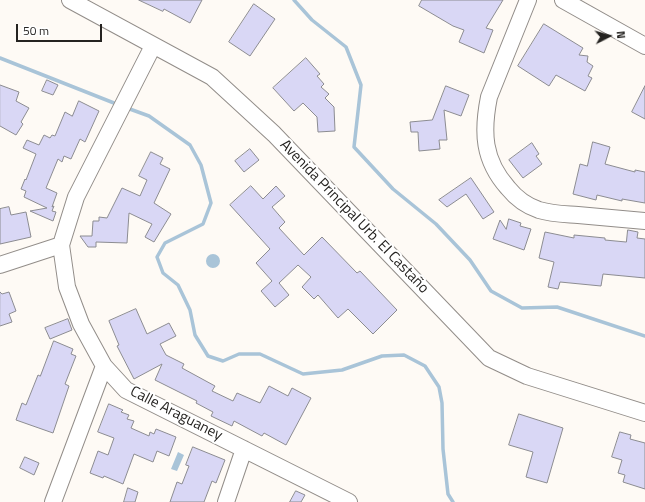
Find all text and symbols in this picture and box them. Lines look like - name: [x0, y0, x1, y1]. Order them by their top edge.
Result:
- scale bar: [18, 16, 104, 42]
- north arrow: [589, 16, 629, 56]
- text: 50 m: [23, 21, 49, 40]
- text: N: [613, 30, 629, 39]
- street label: Avenida Principal Urb. El Castaño: [276, 136, 432, 298]
- street label: Calle Araguaney: [127, 383, 225, 445]

